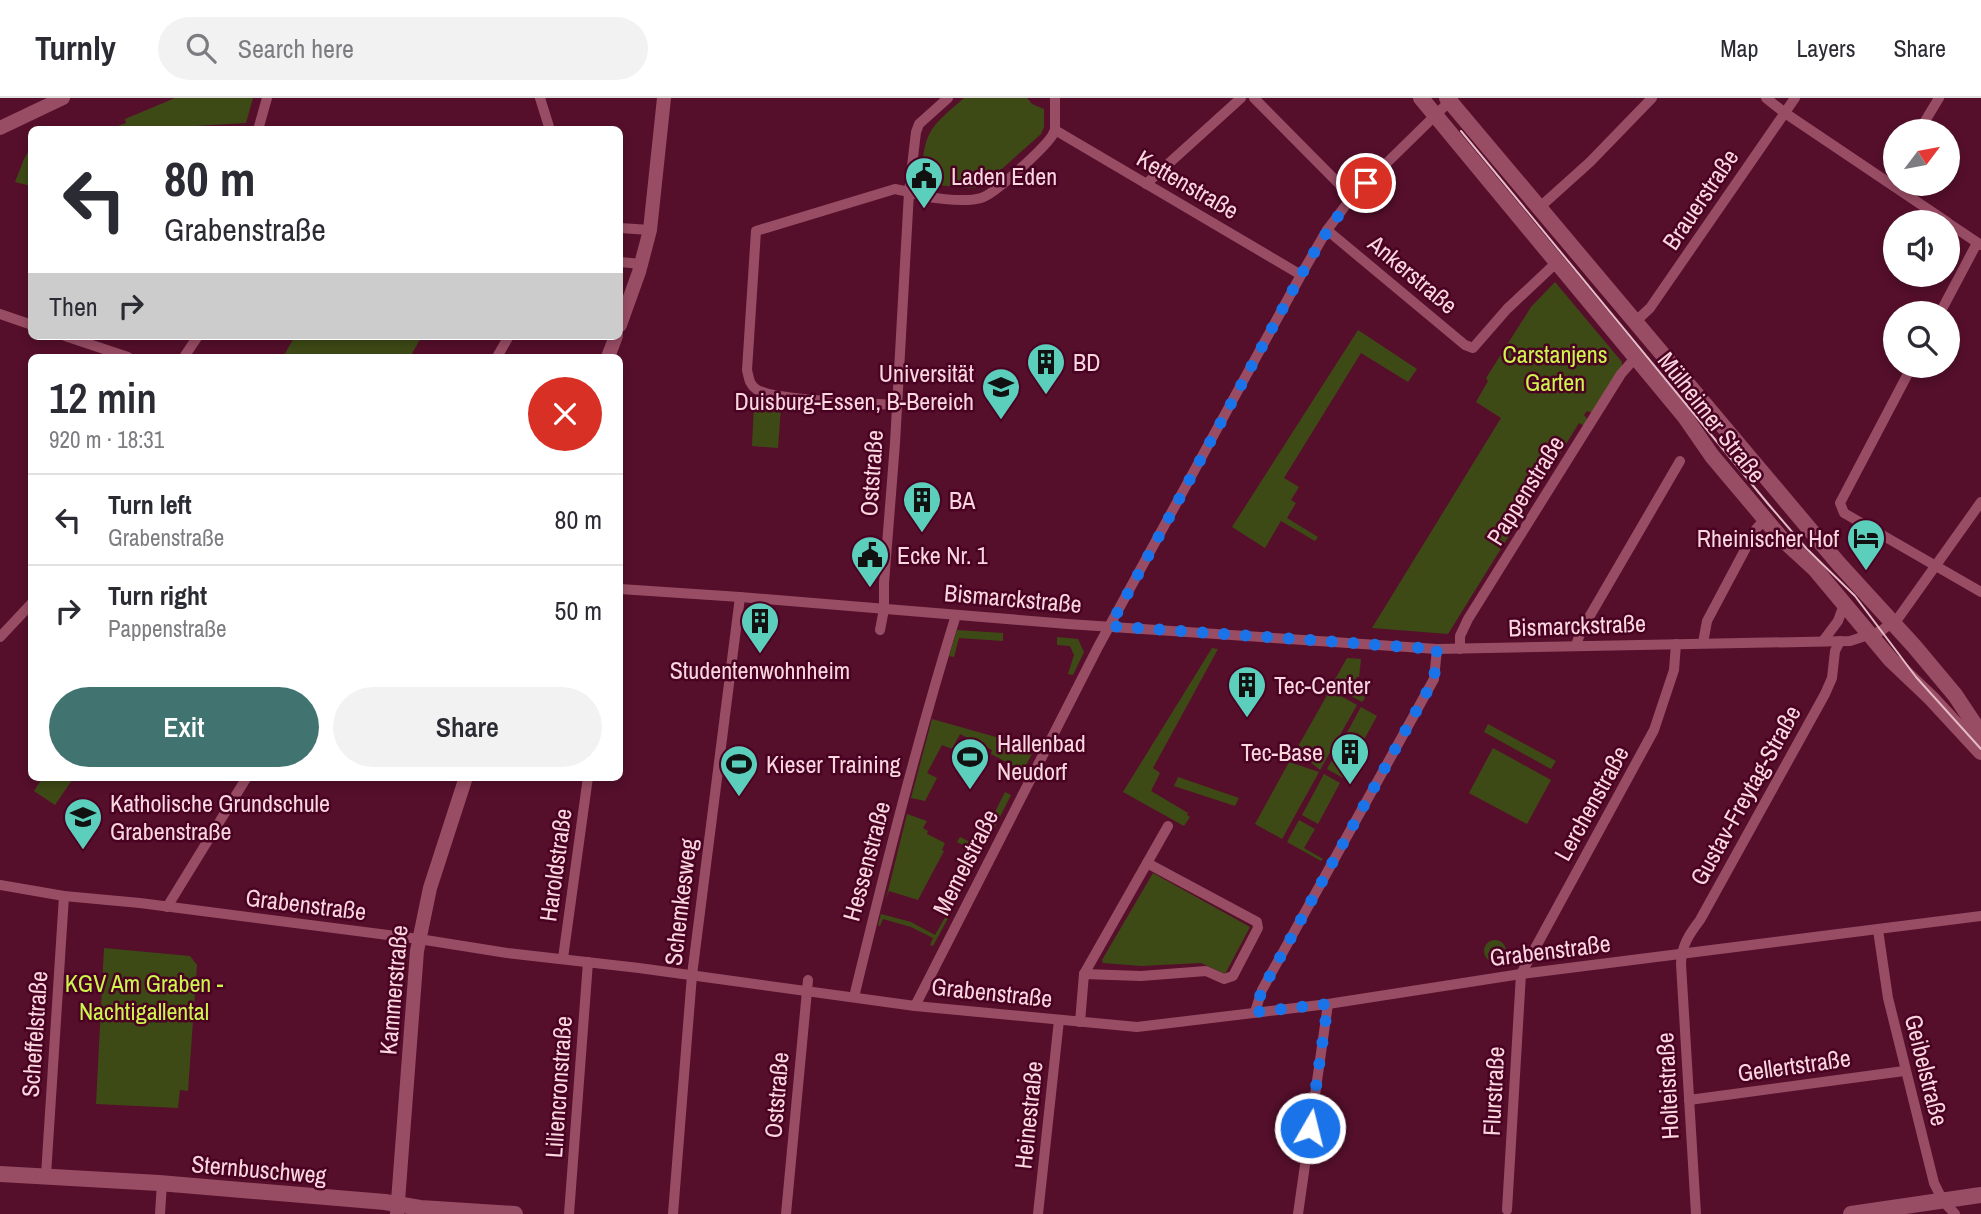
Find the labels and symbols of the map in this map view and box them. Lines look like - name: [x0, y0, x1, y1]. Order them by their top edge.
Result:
- north arrow: [1883, 119, 1960, 196]
- street label: Kettenstraße: [1131, 142, 1245, 226]
- street label: Brauerstraße: [1655, 142, 1745, 256]
- pin: [1336, 153, 1396, 213]
- public building icon: Laden Eden: [903, 155, 945, 210]
- place label: Laden Eden: [951, 160, 1057, 192]
- street label: Ankerstraße: [1361, 227, 1464, 321]
- park label: Carstanjens Garten: [1503, 338, 1608, 398]
- building icon: BD: [1025, 341, 1067, 396]
- street label: Mülheimer Straße: [1651, 345, 1773, 489]
- place label: BD: [1073, 346, 1100, 378]
- place label: Universität Duisburg-Essen, B-Bereich: [734, 357, 975, 417]
- school or university icon: Universität Duisburg-Essen, B-Bereich: [980, 366, 1022, 421]
- street label: Oststraße: [852, 429, 890, 517]
- street label: Pappenstraße: [1479, 429, 1571, 551]
- building icon: BA: [901, 479, 943, 534]
- place label: BA: [949, 484, 976, 516]
- hotel icon: Rheinischer Hof: [1845, 517, 1887, 572]
- place label: Rheinischer Hof: [1697, 522, 1840, 554]
- public building icon: Ecke Nr. 1: [849, 534, 891, 589]
- place label: Ecke Nr. 1: [897, 539, 988, 571]
- street label: Bismarckstraße: [943, 576, 1083, 620]
- building icon: Studentenwohnheim: [739, 600, 781, 655]
- street label: Bismarckstraße: [1508, 607, 1646, 643]
- place label: Studentenwohnheim: [670, 654, 850, 686]
- building icon: Tec-Center: [1226, 664, 1268, 719]
- place label: Tec-Center: [1274, 669, 1371, 701]
- street label: Gustav-Freytag-Straße: [1682, 699, 1808, 891]
- place label: Hallenbad Neudorf: [997, 727, 1086, 787]
- building icon: Tec-Base: [1329, 731, 1371, 786]
- sports icon: Hallenbad Neudorf: [949, 736, 991, 791]
- place label: Tec-Base: [1241, 736, 1323, 768]
- street label: Lerchenstraße: [1546, 740, 1636, 866]
- sports icon: Kieser Training: [718, 743, 760, 798]
- place label: Kieser Training: [766, 748, 901, 780]
- place label: Katholische Grundschule Grabenstraße: [110, 787, 330, 847]
- school or university icon: Katholische Grundschule Grabenstraße: [62, 796, 104, 851]
- street label: Hessenstraße: [835, 798, 897, 924]
- street label: Memelstraße: [925, 804, 1005, 920]
- street label: Haroldstraße: [531, 806, 579, 924]
- street label: Schemkesweg: [656, 836, 704, 967]
- street label: Grabenstraße: [244, 881, 368, 927]
- street label: Kammerstraße: [371, 924, 415, 1056]
- street label: Grabenstraße: [1488, 927, 1612, 973]
- park label: KGV Am Graben - Nachtigallental: [65, 967, 224, 1027]
- street label: Scheffelstraße: [14, 970, 54, 1098]
- street label: Grabenstraße: [930, 970, 1054, 1014]
- street label: Geibelstraße: [1898, 1011, 1956, 1129]
- street label: Liliencronstraße: [537, 1015, 579, 1159]
- street label: Holteistraße: [1648, 1032, 1686, 1140]
- street label: Gellertstraße: [1735, 1041, 1853, 1089]
- street label: Flurstraße: [1475, 1045, 1511, 1137]
- street label: Oststraße: [756, 1051, 796, 1139]
- street label: Heinestraße: [1006, 1059, 1050, 1171]
- position arrow: [1273, 1091, 1347, 1165]
- street label: Sternbuschweg: [190, 1147, 328, 1191]

